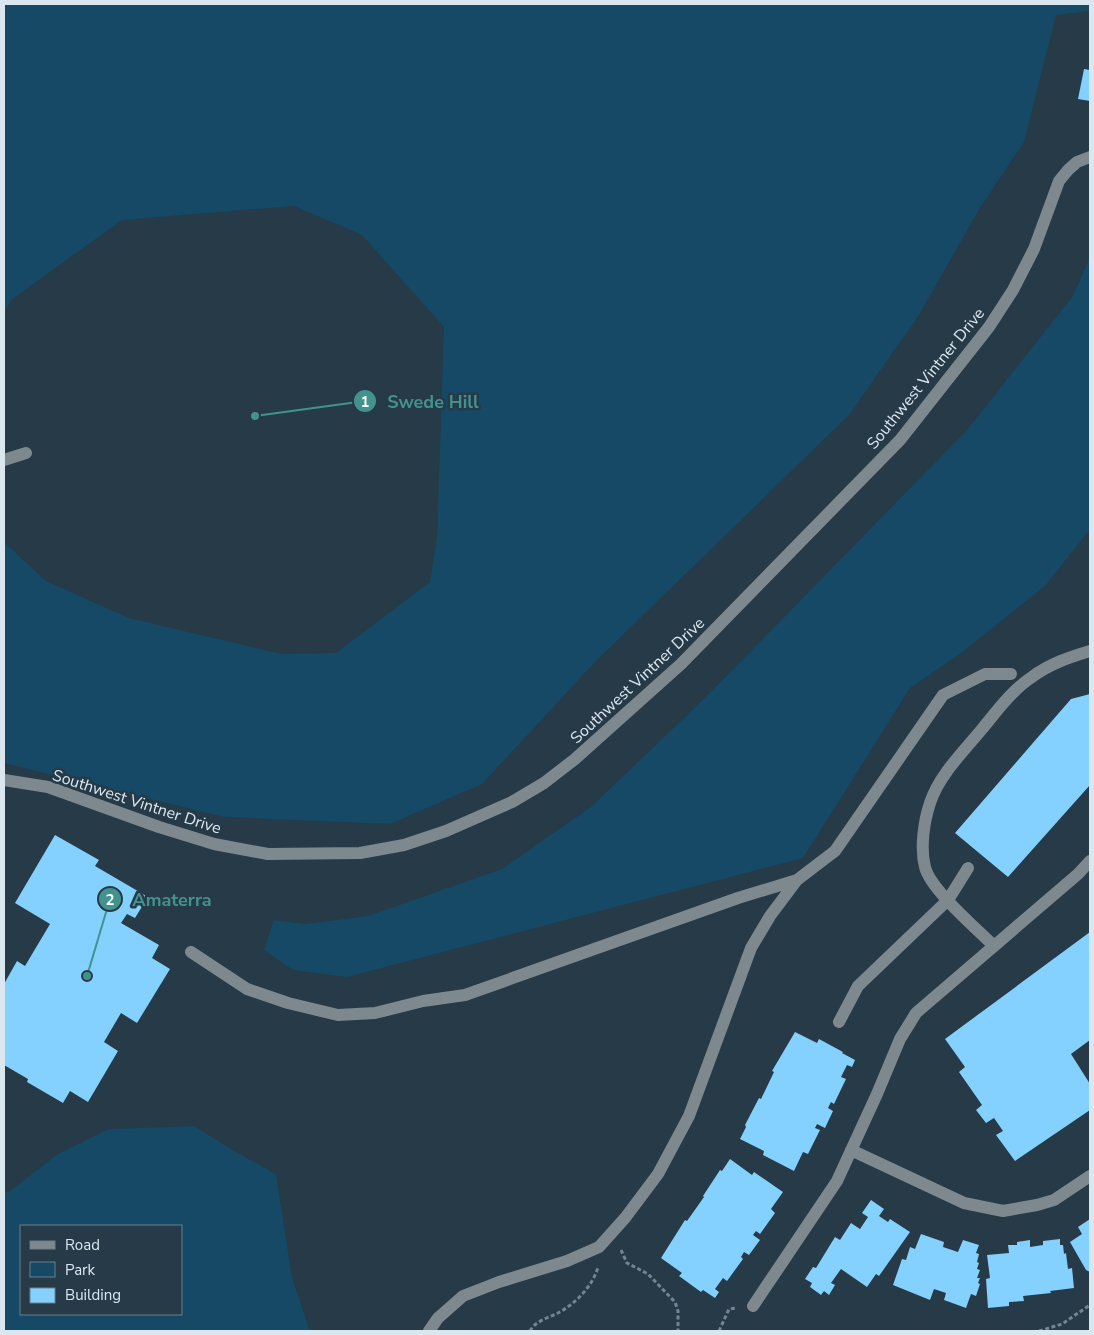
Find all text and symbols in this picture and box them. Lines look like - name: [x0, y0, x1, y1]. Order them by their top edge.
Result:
- street label: Southwest Vintner Drive: [862, 303, 990, 454]
- callout: Swede Hill: [352, 385, 489, 418]
- text: Swede Hill: [387, 390, 479, 414]
- text: 1: [360, 392, 370, 412]
- street label: Southwest Vintner Drive: [566, 613, 710, 749]
- street label: Southwest Vintner Drive: [49, 764, 224, 840]
- callout: Amaterra: [97, 883, 222, 916]
- text: Amaterra: [132, 888, 212, 912]
- text: 2: [105, 890, 115, 910]
- legend: [20, 1225, 182, 1315]
- text: Road: [65, 1235, 100, 1255]
- text: Park: [65, 1260, 95, 1280]
- text: Building: [65, 1285, 121, 1305]

